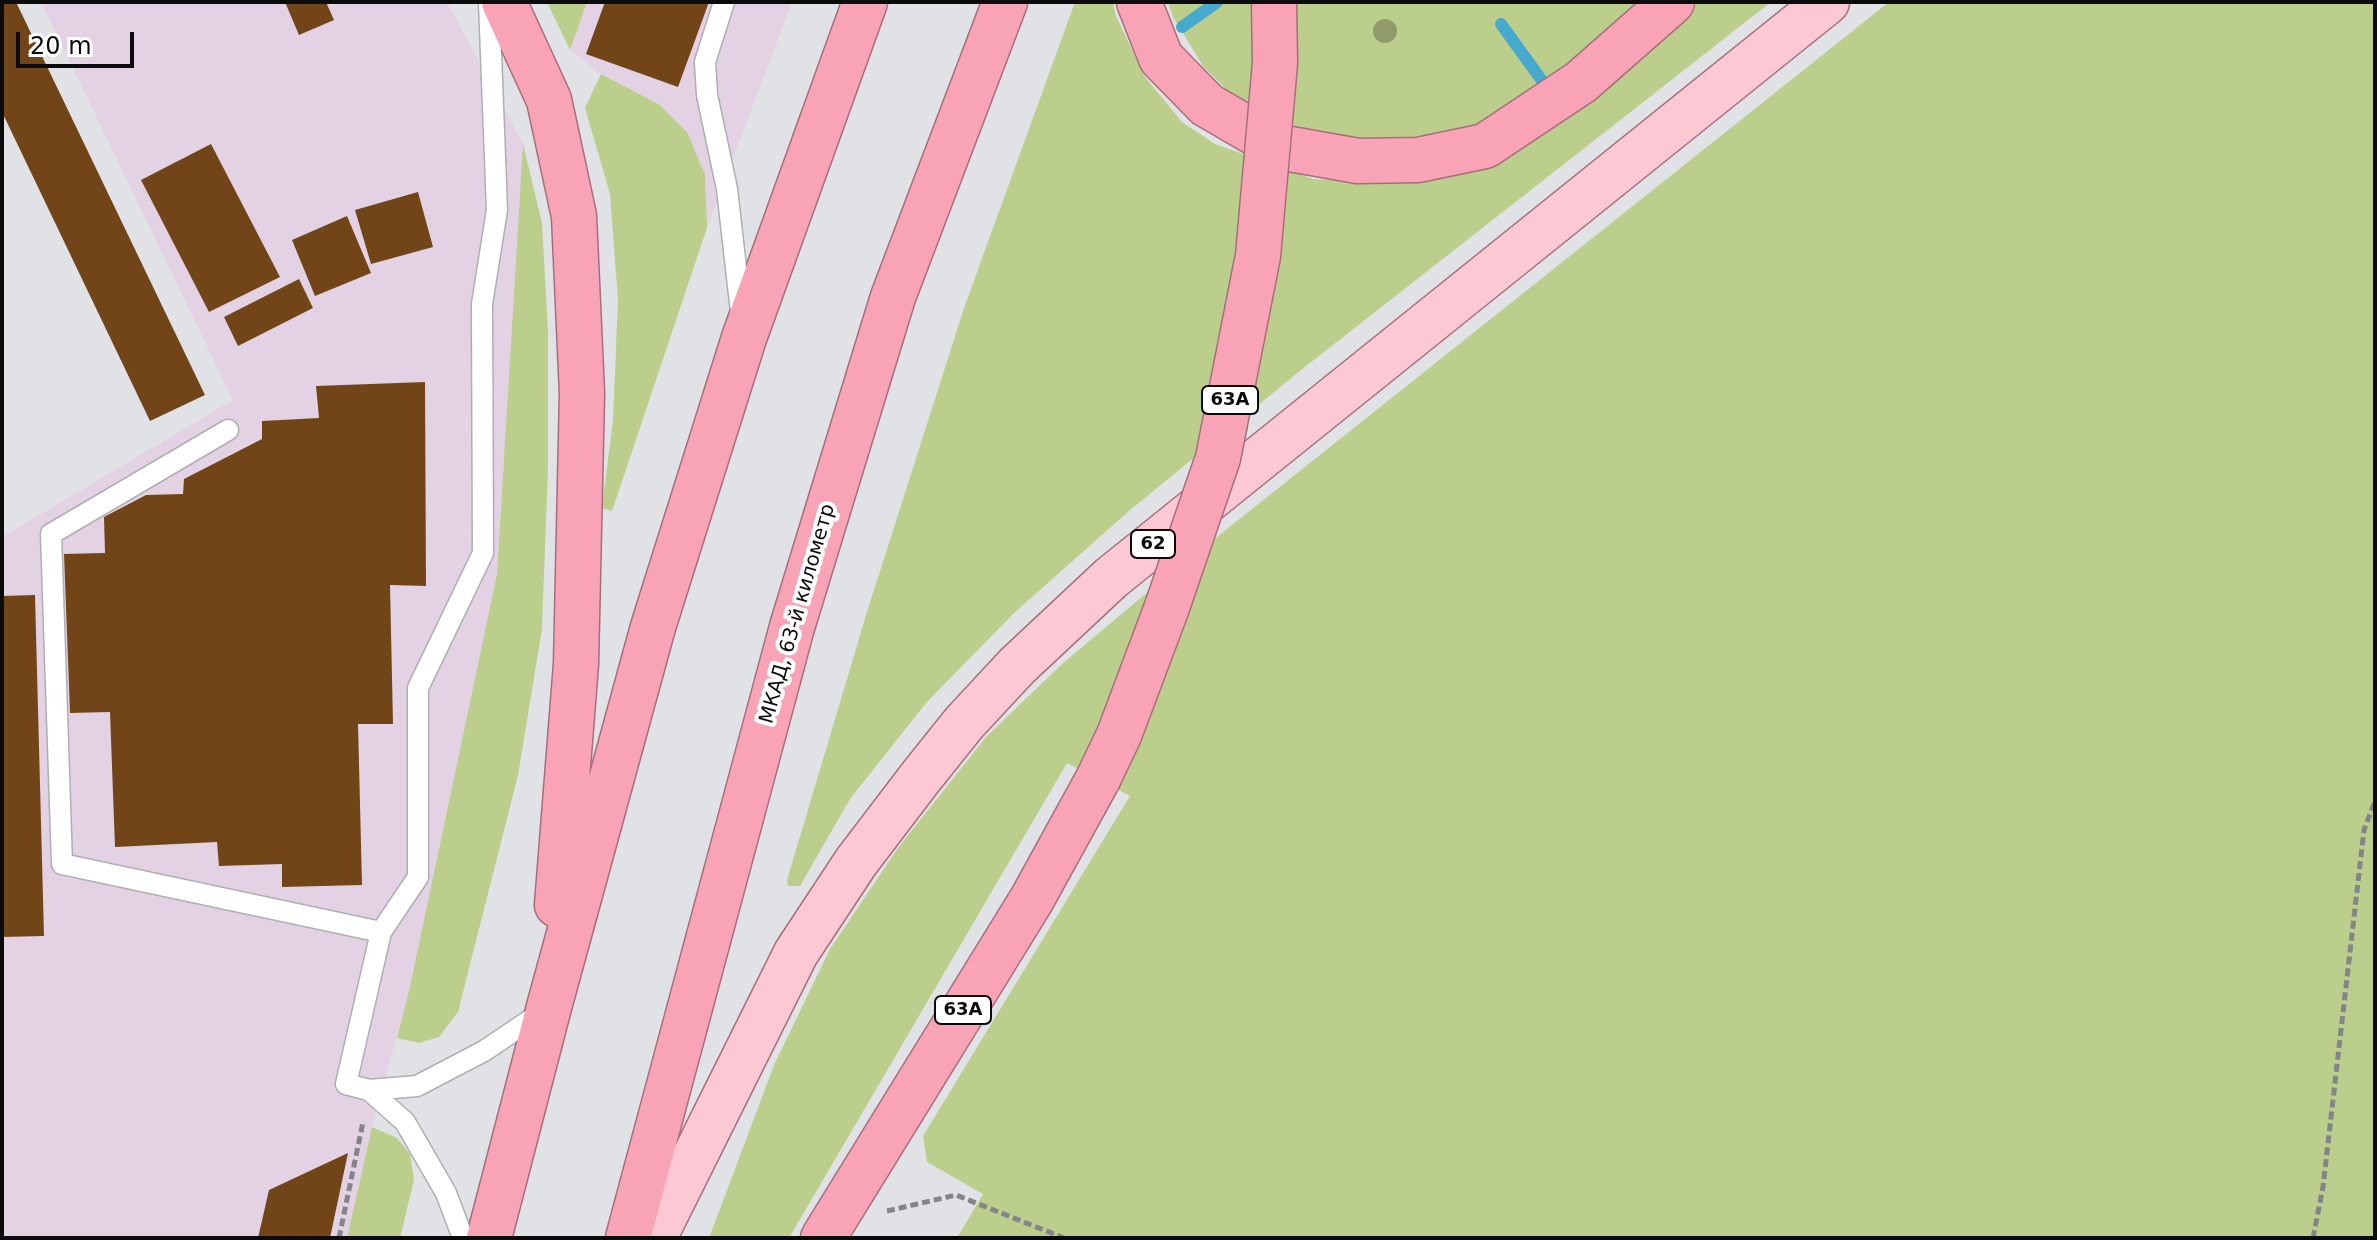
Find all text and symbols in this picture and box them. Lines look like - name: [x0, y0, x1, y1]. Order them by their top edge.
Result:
- scale bar: [20, 16, 138, 66]
- text: 20 m: [30, 32, 92, 60]
- road number: 63A: [1202, 386, 1258, 414]
- street label: МКАД, 63-й километр: [755, 501, 841, 727]
- road number: 62: [1131, 530, 1175, 558]
- road number: 63A: [935, 996, 991, 1024]

